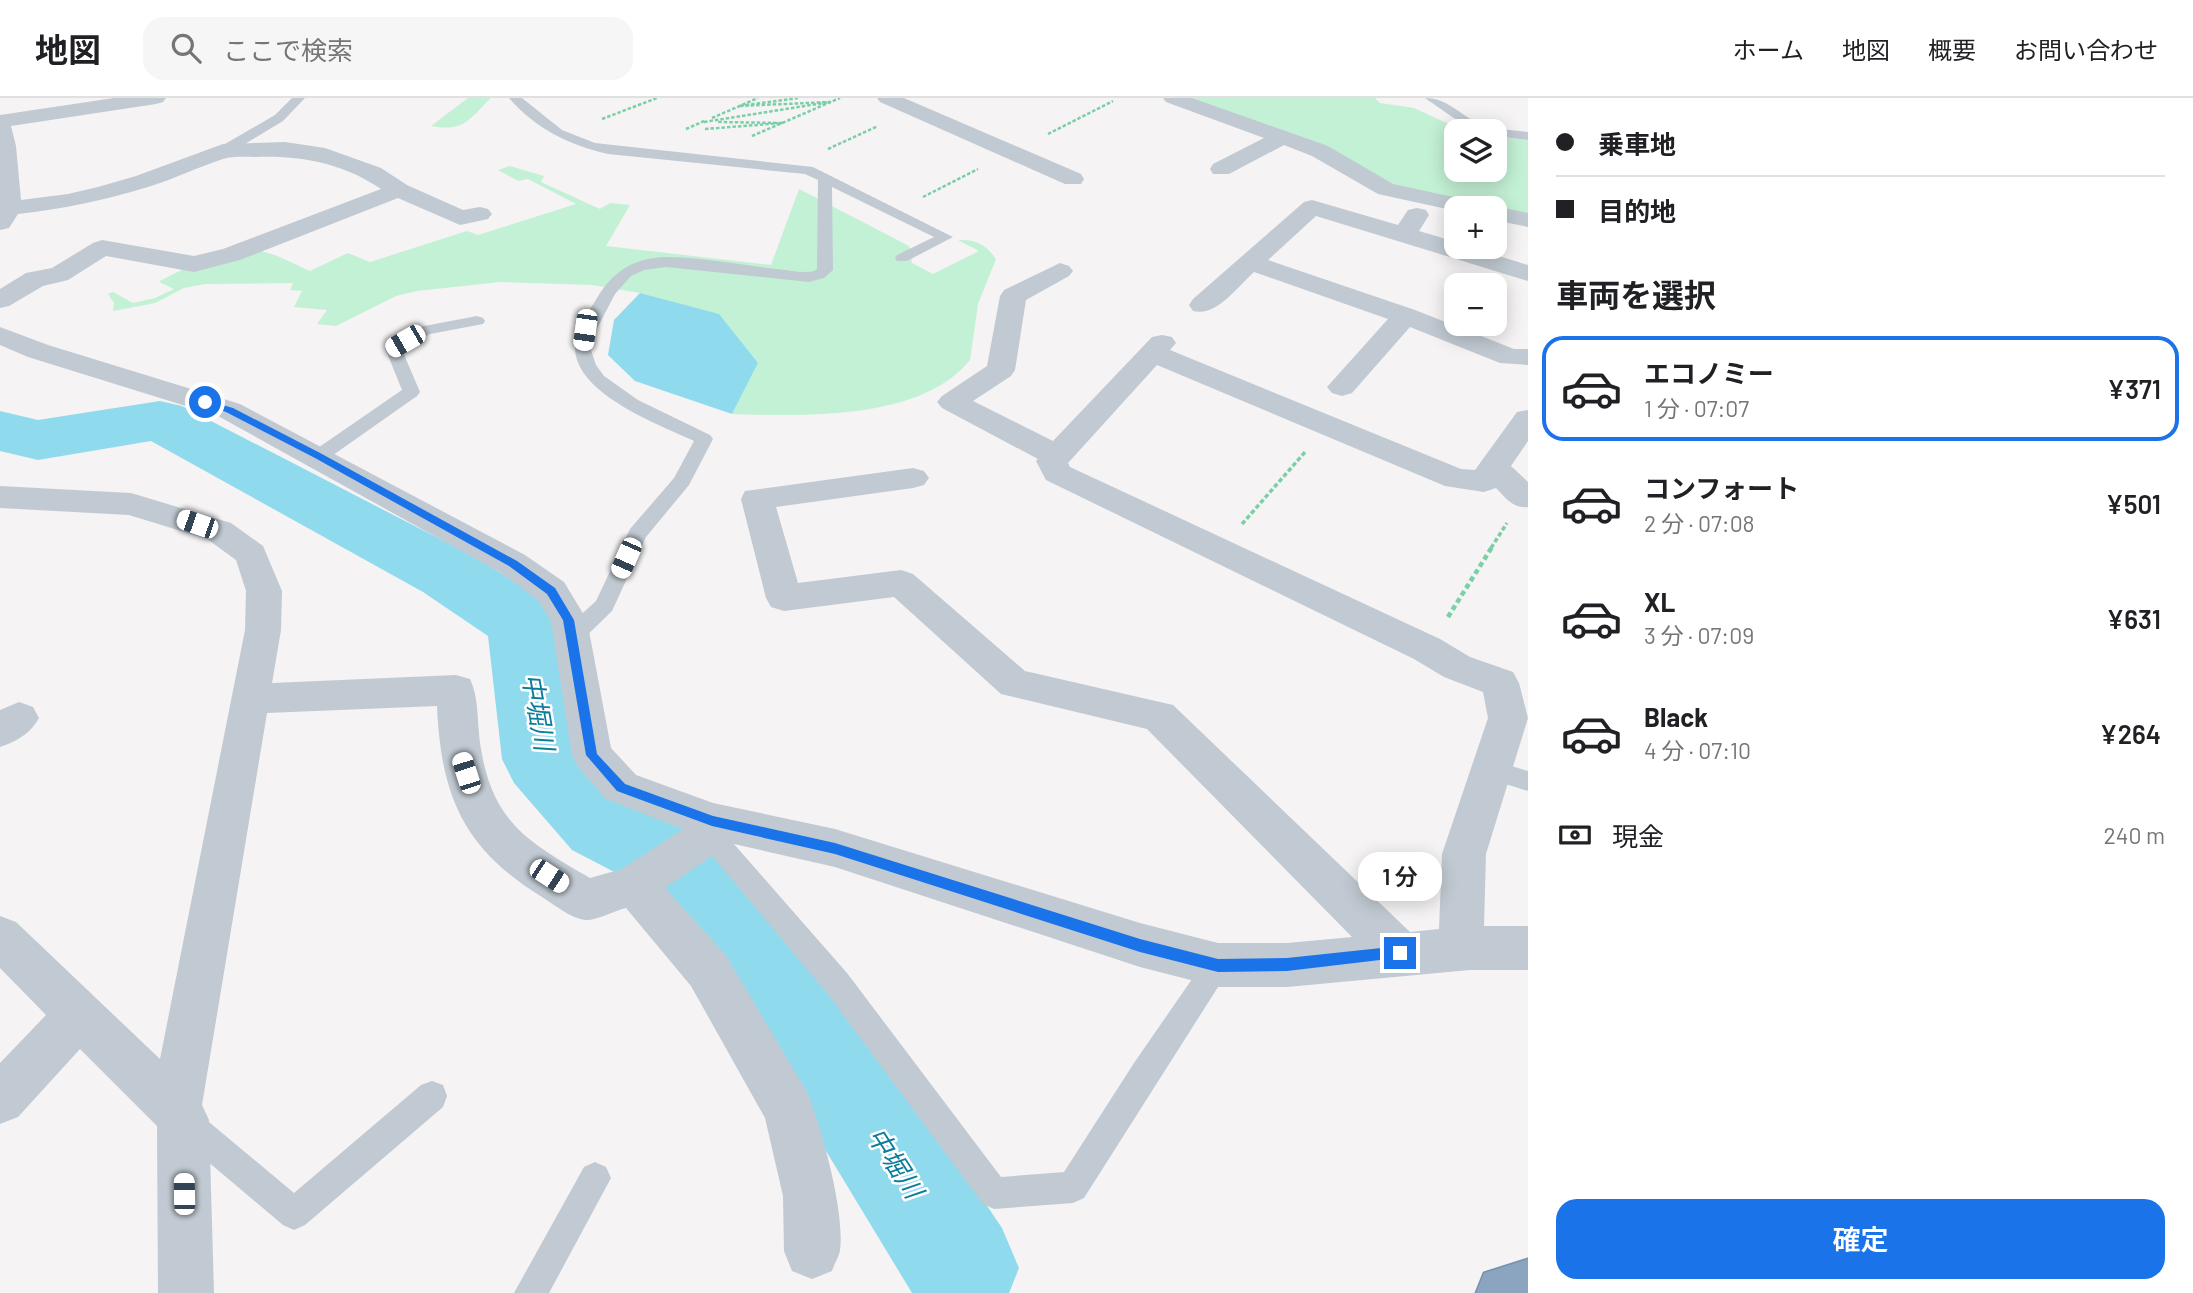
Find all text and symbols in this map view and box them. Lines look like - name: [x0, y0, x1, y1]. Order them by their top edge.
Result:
- search box: [143, 17, 633, 80]
- text: 地図: [35, 29, 101, 69]
- icon: search: [167, 29, 205, 67]
- text: ここで検索: [223, 34, 353, 65]
- text: ホーム: [1733, 35, 1804, 64]
- text: 地図: [1842, 35, 1890, 64]
- text: 概要: [1928, 35, 1976, 64]
- text: お問い合わせ: [2014, 35, 2158, 64]
- map controls: [1444, 119, 1507, 336]
- button: layers: [1444, 119, 1507, 182]
- text: 乗車地: [1598, 128, 1676, 159]
- text: 目的地: [1598, 195, 1676, 226]
- button: +: [1444, 196, 1507, 259]
- button: −: [1444, 273, 1507, 336]
- text: 車両を選択: [1556, 275, 1716, 313]
- car: [572, 308, 599, 352]
- car: [382, 321, 429, 361]
- icon: car: [1560, 357, 1623, 420]
- text: エコノミー: [1644, 357, 1774, 388]
- text: ¥371: [2107, 373, 2161, 404]
- route start: [189, 386, 221, 418]
- text: 1 分 · 07:07: [1644, 394, 1749, 422]
- icon: car: [1560, 472, 1623, 535]
- text: コンフォート: [1644, 472, 1799, 503]
- text: ¥501: [2106, 488, 2161, 519]
- car: [174, 507, 221, 541]
- text: 2 分 · 07:08: [1644, 509, 1755, 537]
- car: [608, 535, 645, 581]
- text: XL: [1644, 586, 1675, 617]
- icon: car: [1560, 587, 1623, 650]
- text: ¥631: [2107, 603, 2161, 634]
- text: 3 分 · 07:09: [1644, 621, 1754, 649]
- water label: 中堀川: [517, 671, 562, 756]
- text: Black: [1644, 701, 1708, 732]
- icon: car: [1560, 702, 1623, 765]
- text: ¥264: [2100, 718, 2161, 749]
- text: 4 分 · 07:10: [1644, 736, 1751, 764]
- car: [450, 750, 483, 796]
- icon: cash: [1556, 816, 1594, 854]
- text: 現金: [1612, 820, 1664, 851]
- text: 240 m: [2103, 821, 2165, 849]
- callout: 1 分: [1358, 852, 1442, 900]
- car: [526, 856, 573, 896]
- text: 1 分: [1382, 862, 1418, 890]
- route end: [1384, 937, 1416, 969]
- water label: 中堀川: [862, 1121, 932, 1206]
- car: [174, 1173, 195, 1215]
- button: 確定: [1556, 1199, 2165, 1279]

